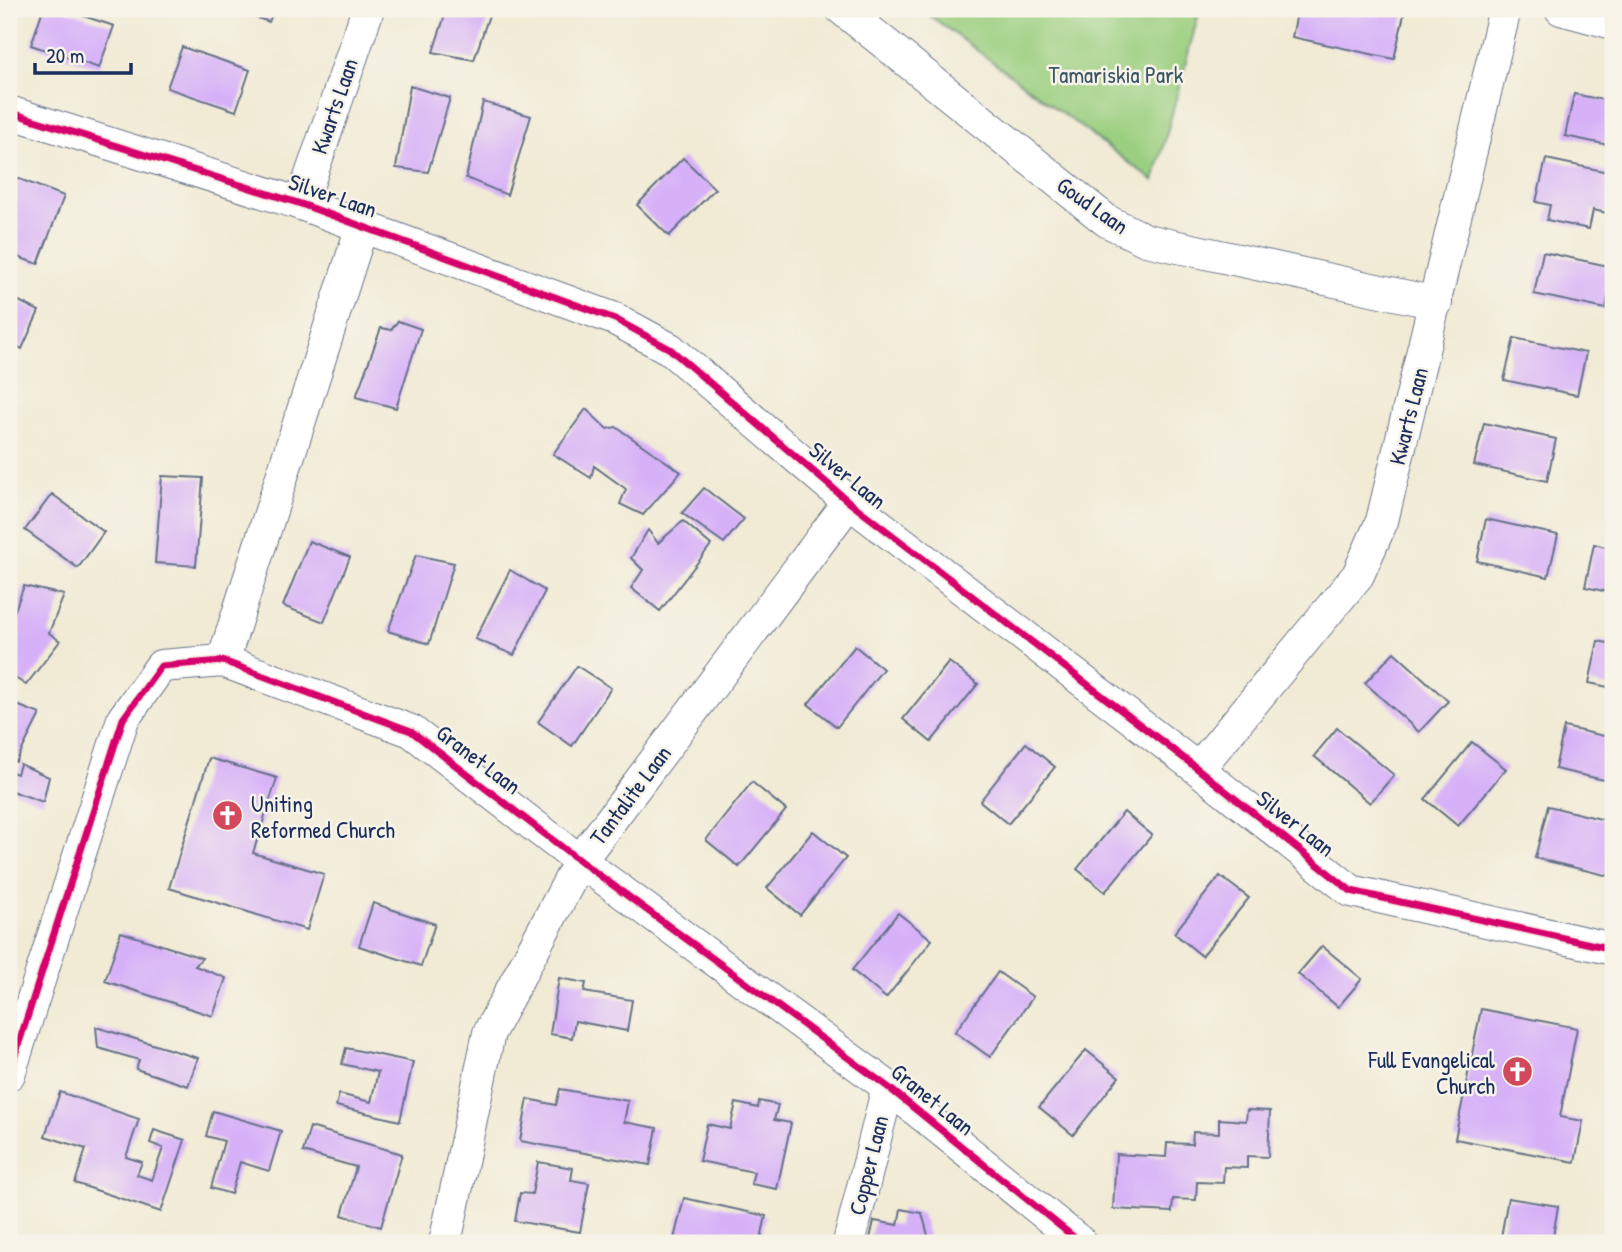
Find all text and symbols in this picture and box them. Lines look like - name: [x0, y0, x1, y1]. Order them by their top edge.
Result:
- scale bar: [35, 32, 131, 76]
- text: 20 m: [46, 41, 84, 70]
- street label: Kwarts Laan: [303, 54, 365, 158]
- park label: Tamariskia Park: [1049, 59, 1184, 90]
- street label: Silver Laan: [285, 165, 381, 225]
- street label: Goud Laan: [1051, 169, 1135, 241]
- street label: Kwarts Laan: [1381, 364, 1435, 468]
- street label: Silver Laan: [803, 434, 893, 516]
- street label: Granet Laan: [430, 717, 528, 801]
- street label: Tantalite Laan: [582, 739, 678, 851]
- street label: Silver Laan: [1250, 783, 1342, 863]
- place label: Uniting Reformed Church: [251, 788, 395, 845]
- church icon: Uniting Reformed Church: [211, 799, 245, 833]
- place label: Full Evangelical Church: [1367, 1044, 1496, 1101]
- church icon: Full Evangelical Church: [1501, 1055, 1535, 1089]
- street label: Granet Laan: [885, 1056, 981, 1142]
- street label: Copper Laan: [841, 1112, 895, 1218]

